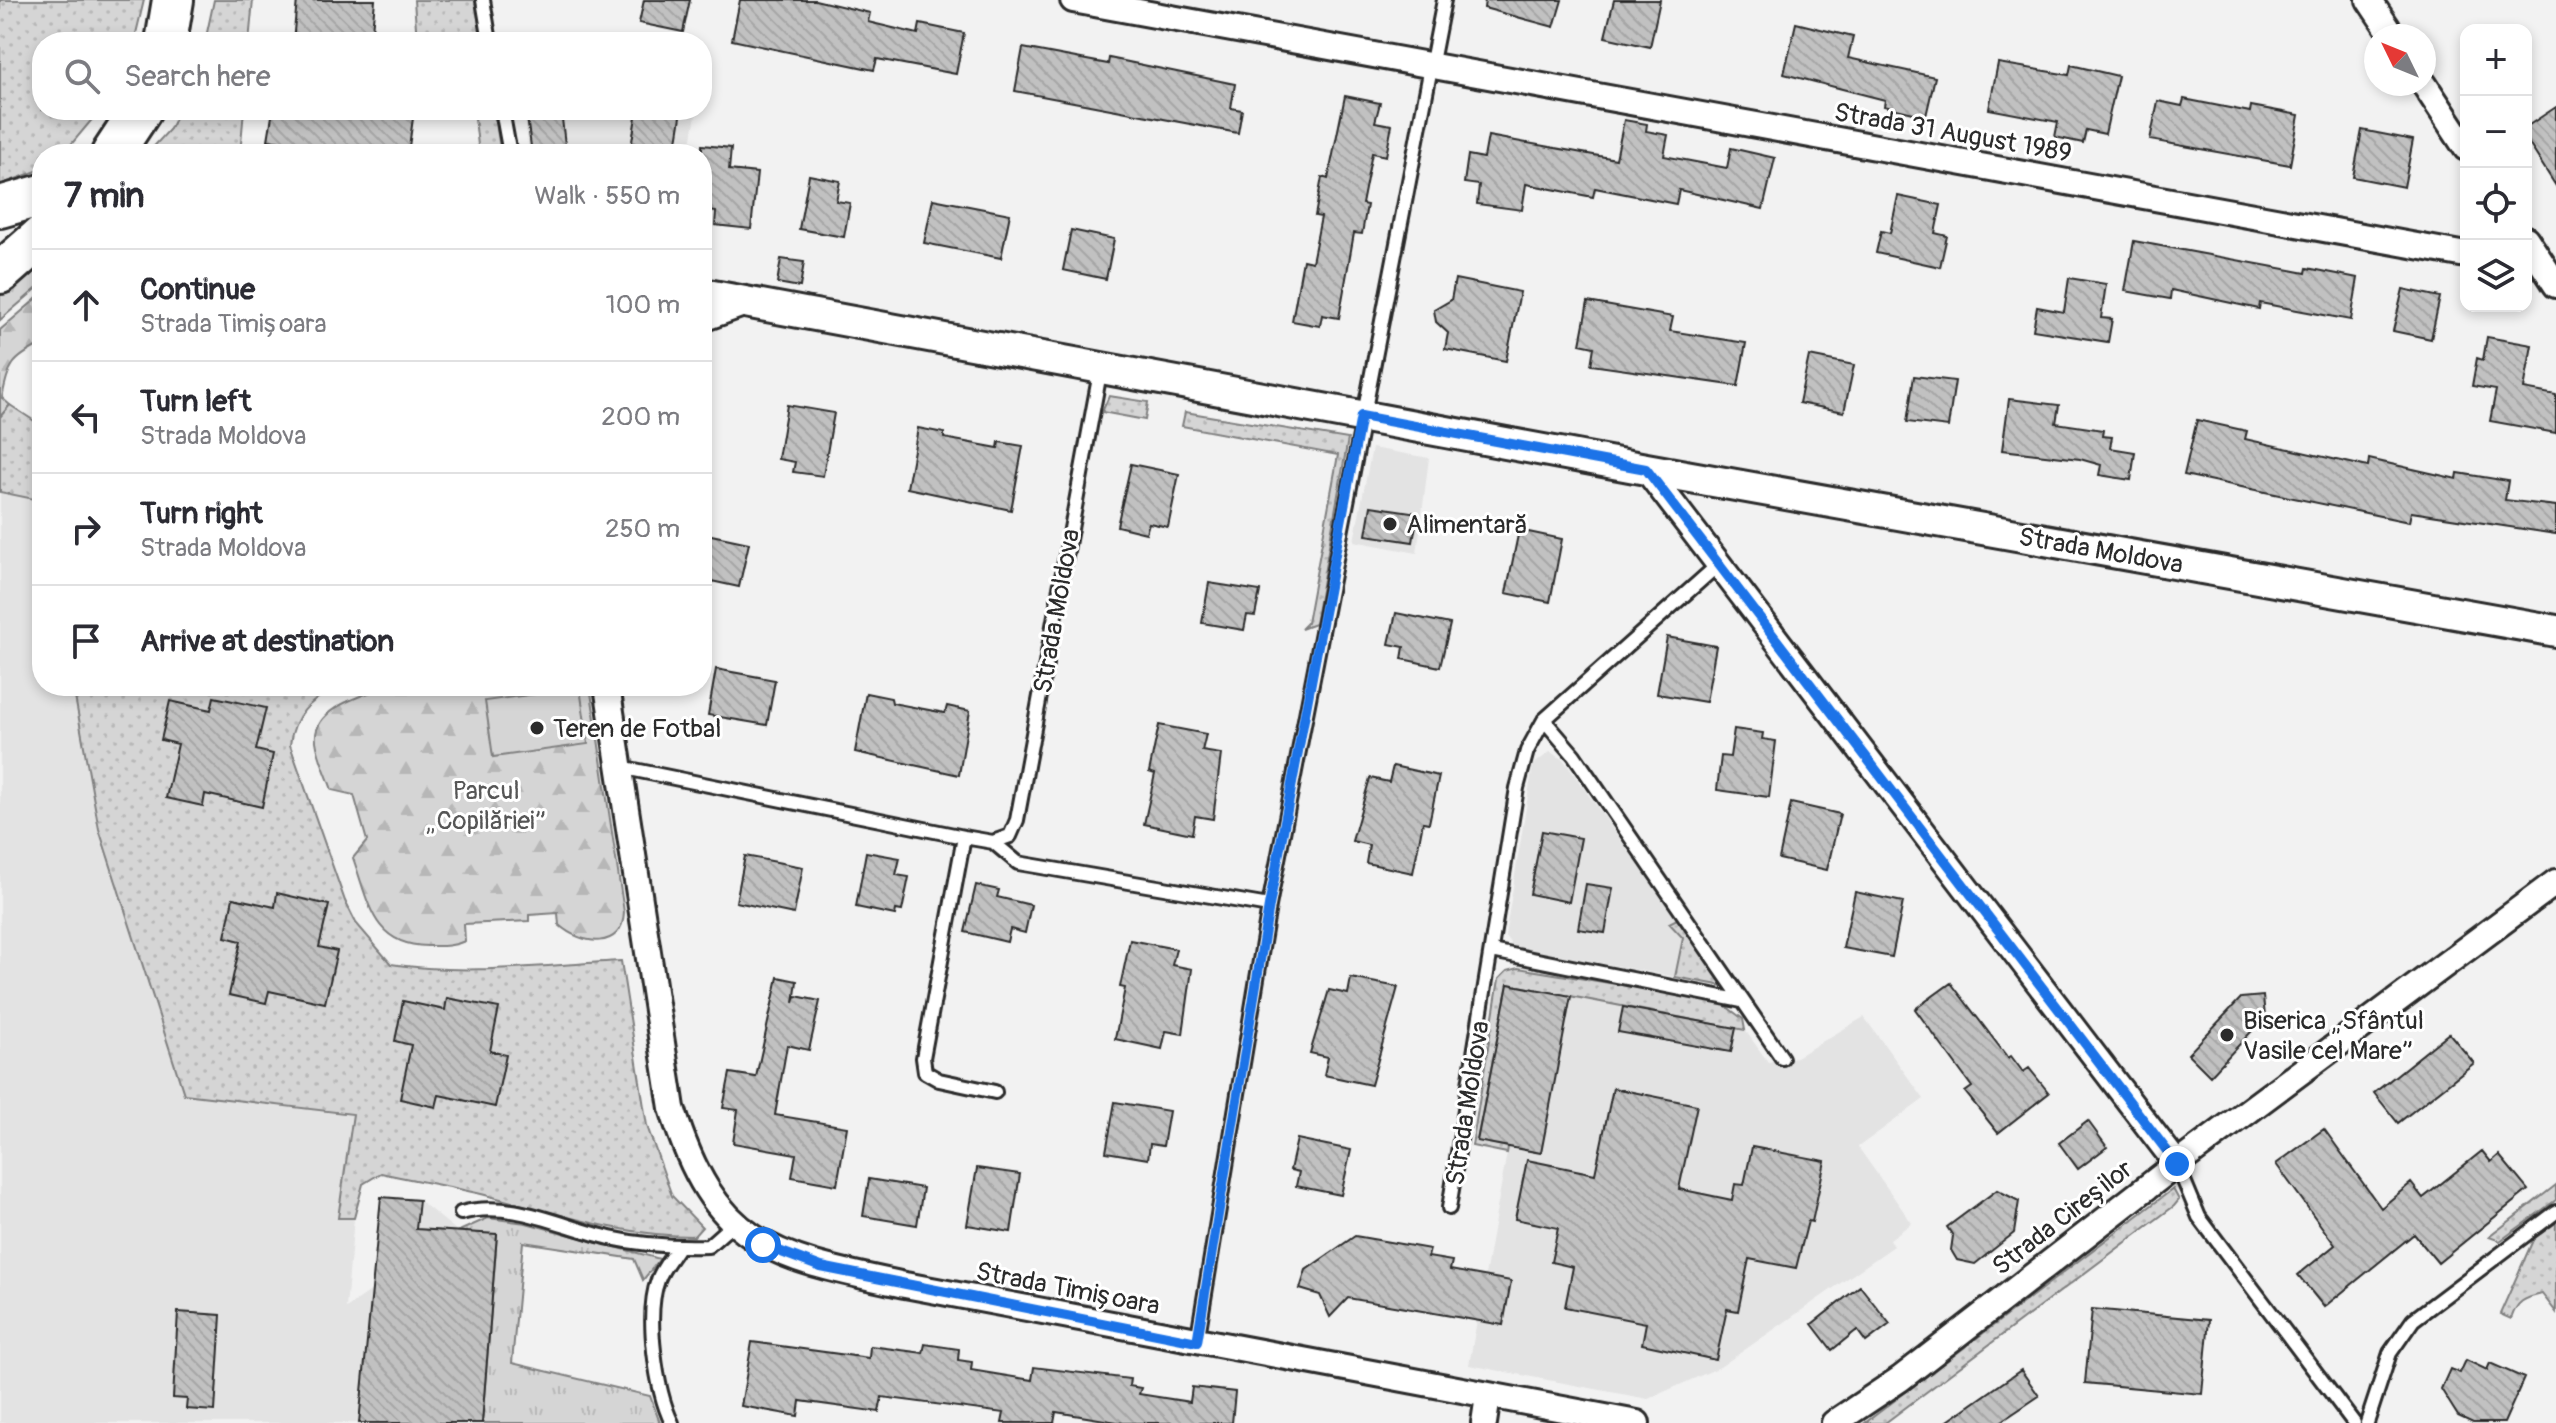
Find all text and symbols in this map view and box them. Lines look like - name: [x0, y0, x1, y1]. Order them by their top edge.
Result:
- north arrow: [2364, 24, 2436, 96]
- map controls: [2460, 24, 2532, 312]
- button: +: [2460, 24, 2532, 96]
- search box: [32, 32, 712, 120]
- icon: search: [60, 54, 104, 98]
- text: Search here: [124, 58, 271, 95]
- street label: Strada 31 August 1989: [1832, 96, 2074, 170]
- button: −: [2460, 96, 2532, 168]
- button: locate: [2460, 168, 2532, 240]
- text: 7 min: [64, 175, 145, 218]
- text: Walk · 550 m: [534, 180, 680, 212]
- button: layers: [2460, 240, 2532, 312]
- text: Continue: [140, 271, 255, 308]
- icon: ahead: [64, 283, 108, 327]
- text: 100 m: [606, 289, 680, 321]
- text: Strada Timișoara: [140, 308, 327, 340]
- text: Turn left: [140, 383, 251, 420]
- icon: left: [64, 395, 108, 439]
- text: 200 m: [601, 401, 680, 433]
- text: Strada Moldova: [140, 420, 306, 452]
- text: Turn right: [140, 495, 263, 532]
- icon: right: [64, 507, 108, 551]
- place label: Alimentară: [1406, 509, 1528, 541]
- text: 250 m: [605, 513, 680, 545]
- marker: Alimentară: [1381, 515, 1399, 533]
- street label: Strada Moldova: [2016, 521, 2186, 581]
- street label: Strada Moldova: [1027, 526, 1087, 696]
- text: Strada Moldova: [140, 532, 306, 564]
- icon: arrive: [64, 619, 108, 663]
- text: Arrive at destination: [140, 623, 394, 660]
- place label: Teren de Fotbal: [553, 713, 721, 745]
- marker: Teren de Fotbal: [528, 719, 546, 737]
- park label: Parcul „Copilăriei”: [426, 775, 546, 837]
- place label: Biserica „Sfântul Vasile cel Mare”: [2243, 1005, 2424, 1067]
- street label: Strada Moldova: [1439, 1019, 1497, 1188]
- marker: Biserica „Sfântul Vasile cel Mare”: [2218, 1026, 2236, 1044]
- route end: [2159, 1146, 2195, 1182]
- street label: Strada Cireșilor: [1986, 1153, 2140, 1283]
- route start: [745, 1227, 781, 1263]
- street label: Strada Timișoara: [973, 1255, 1162, 1322]

